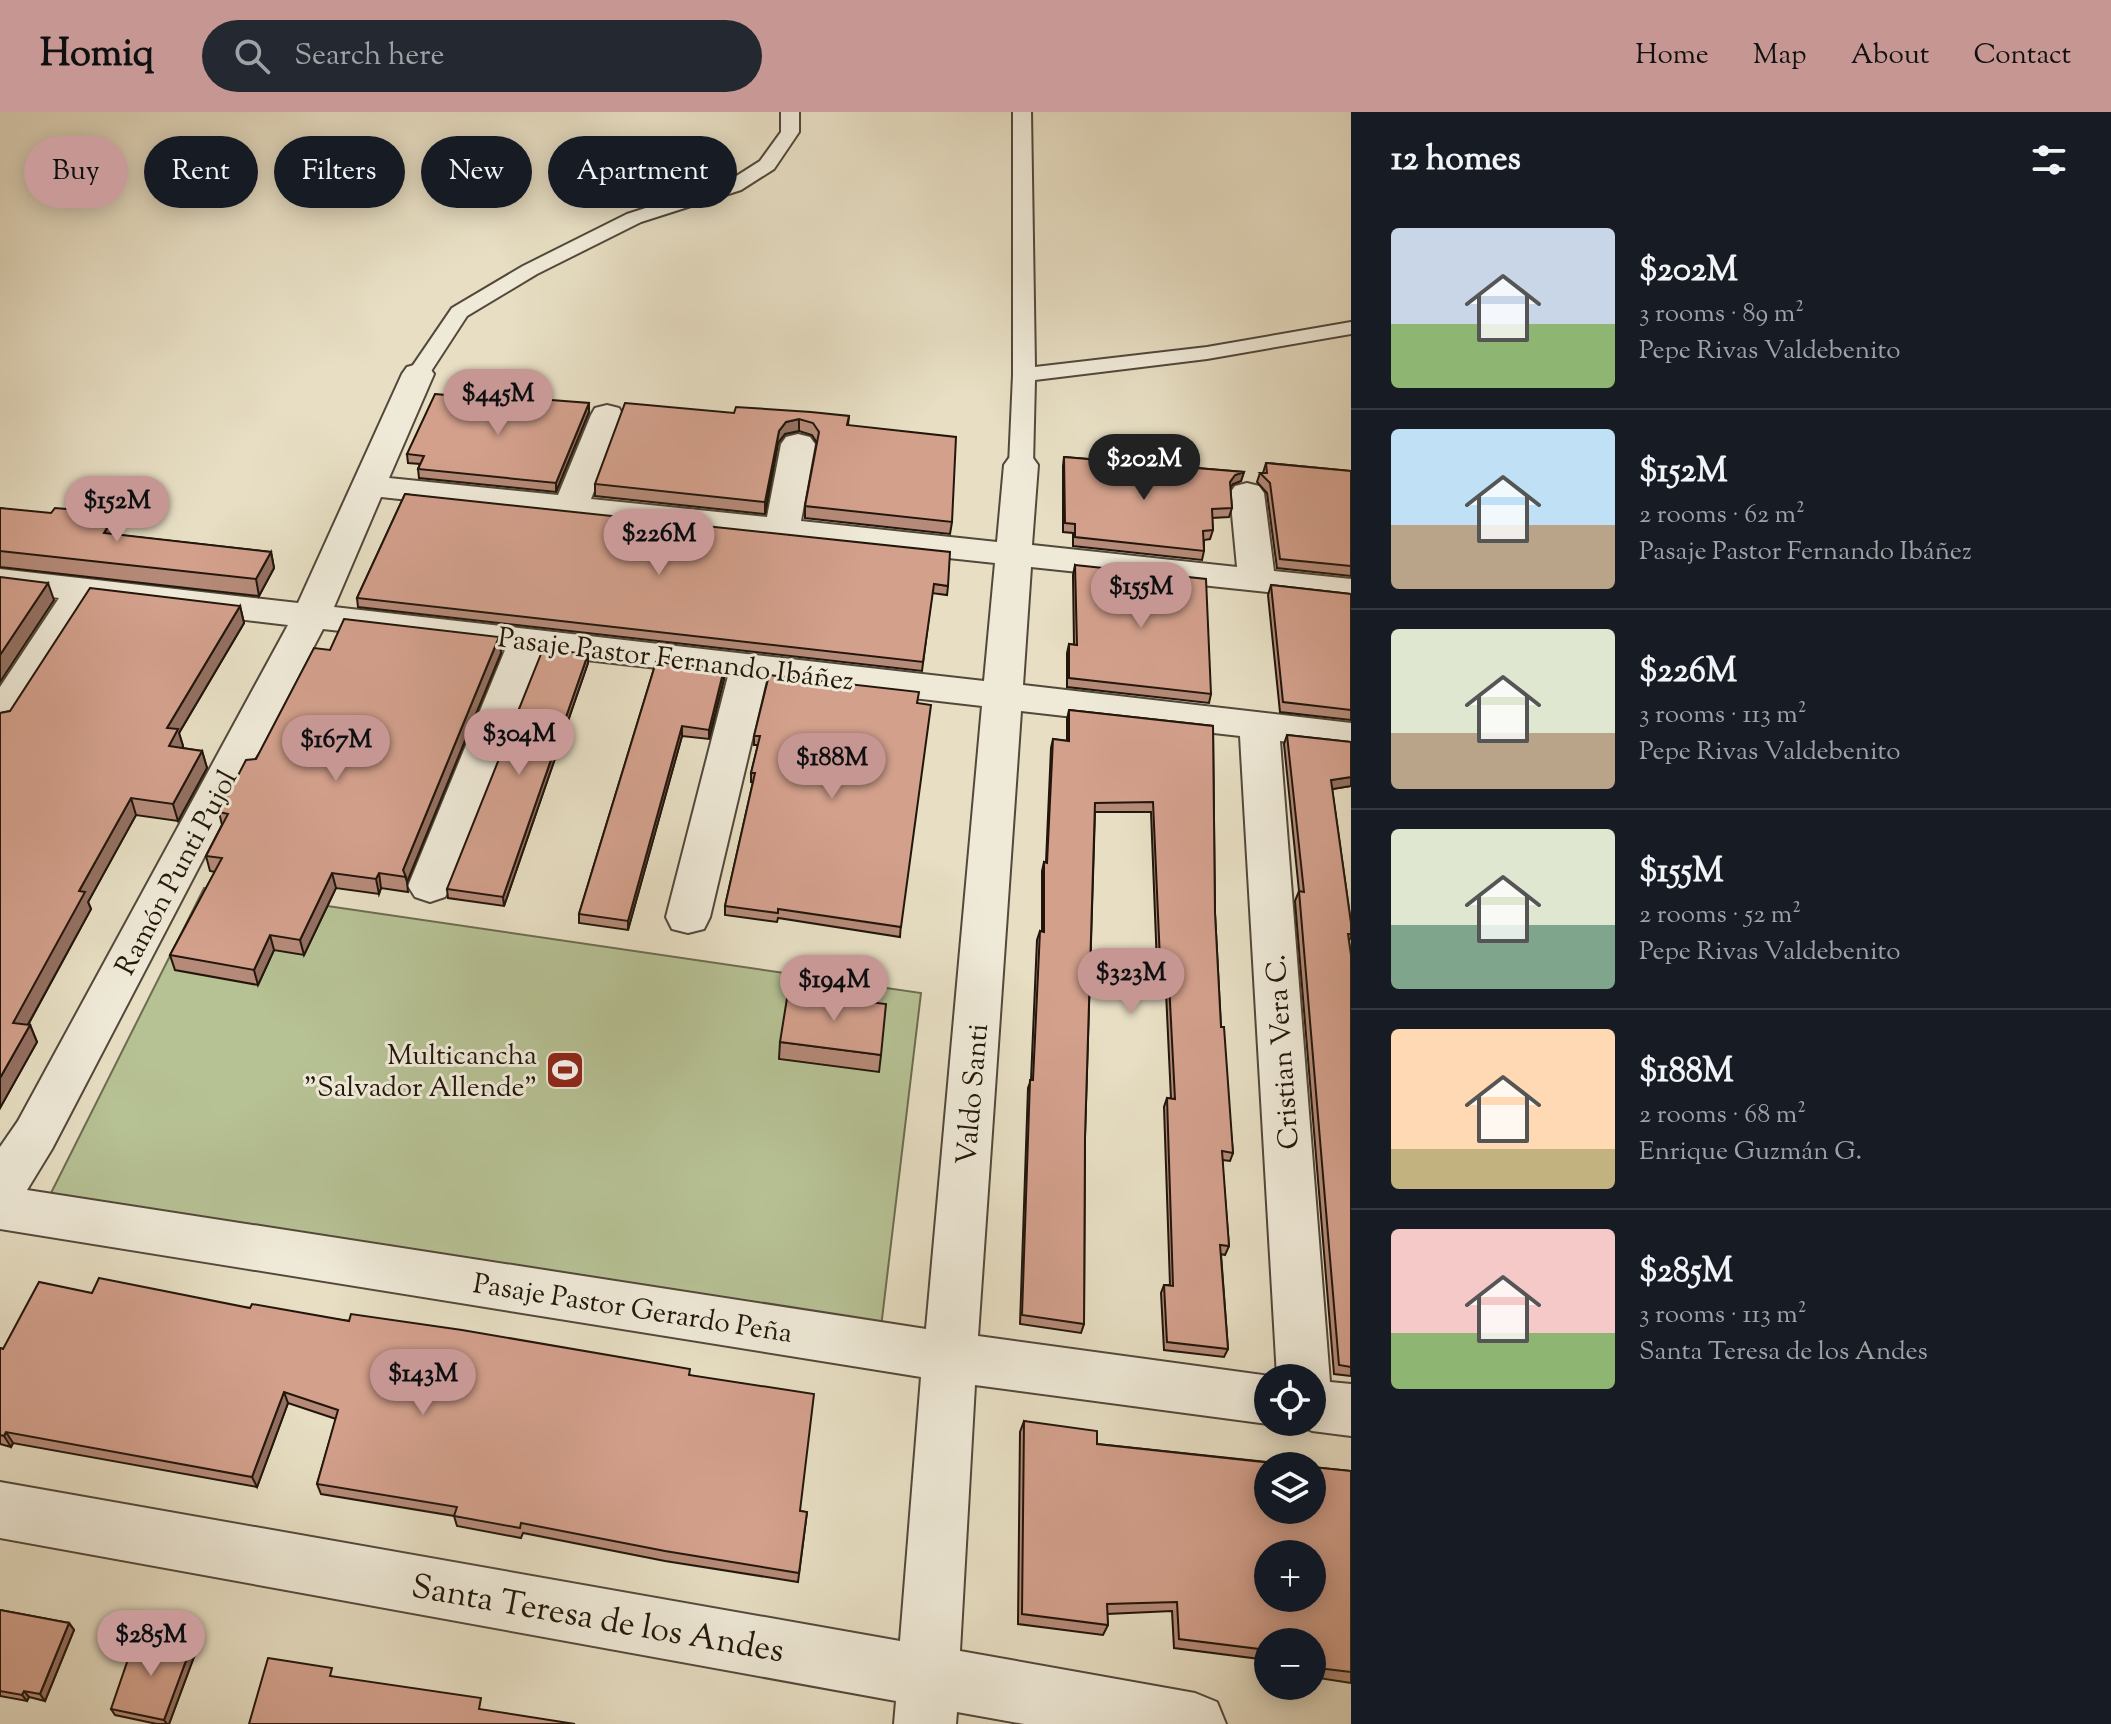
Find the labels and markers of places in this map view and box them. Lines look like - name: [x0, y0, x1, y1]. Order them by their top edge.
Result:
- pin: $445M: [442, 369, 554, 437]
- pin: $202M: [1088, 434, 1200, 502]
- pin: $152M: [61, 476, 173, 544]
- pin: $226M: [603, 509, 715, 577]
- pin: $155M: [1085, 562, 1197, 630]
- pin: $304M: [463, 709, 575, 777]
- pin: $167M: [280, 715, 392, 783]
- pin: $188M: [776, 733, 888, 801]
- pin: $323M: [1075, 948, 1187, 1016]
- pin: $194M: [778, 955, 890, 1023]
- place label: Multicancha "Salvador Allende": [304, 1037, 537, 1109]
- sports icon: Multicancha "Salvador Allende": [544, 1049, 586, 1091]
- pin: $143M: [367, 1349, 479, 1417]
- pin: $285M: [95, 1610, 207, 1678]

